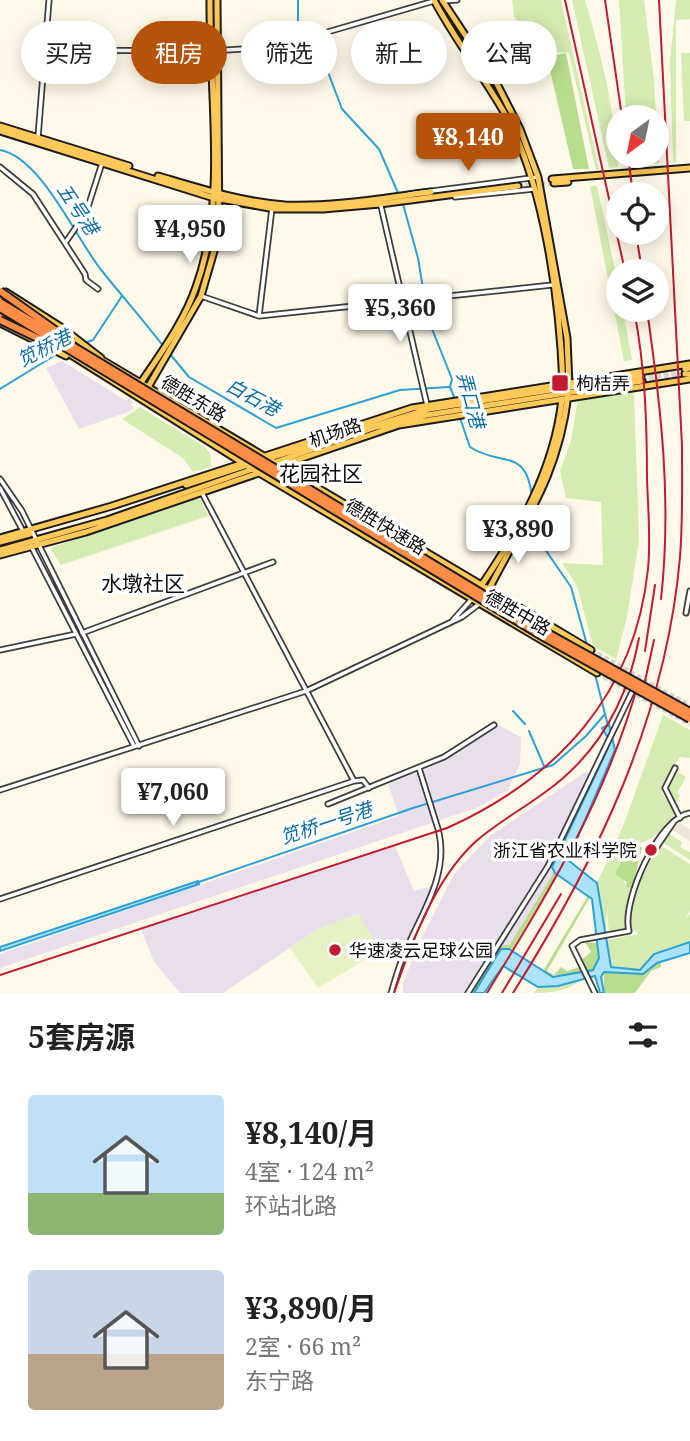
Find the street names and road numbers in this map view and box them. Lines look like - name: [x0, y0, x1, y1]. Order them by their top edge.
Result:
- street label: 德胜东路: [157, 369, 231, 427]
- street label: 机场路: [306, 412, 364, 452]
- street label: 德胜快速路: [341, 493, 431, 559]
- street label: 德胜中路: [481, 584, 555, 640]

